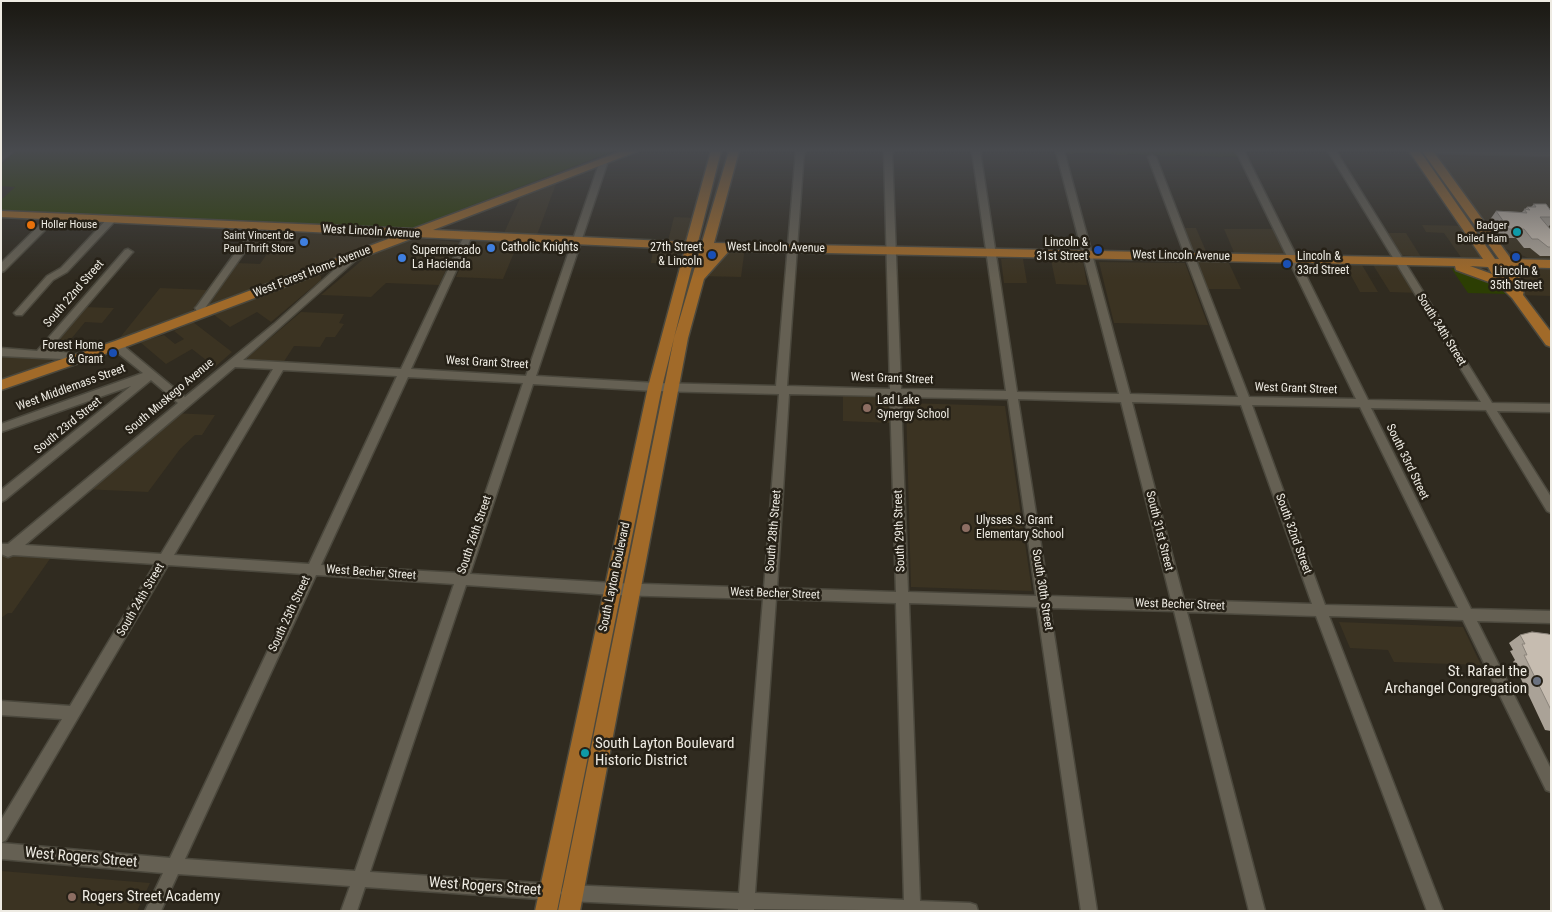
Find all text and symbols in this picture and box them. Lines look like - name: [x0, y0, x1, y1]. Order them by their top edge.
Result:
- place label: Holler House: [41, 218, 97, 232]
- marker: Holler House: [25, 219, 37, 231]
- place label: Badger Boiled Ham: [1457, 219, 1507, 245]
- street label: West Lincoln Avenue: [322, 222, 420, 242]
- marker: Badger Boiled Ham: [1511, 226, 1523, 238]
- place label: Saint Vincent de Paul Thrift Store: [223, 229, 294, 255]
- marker: Saint Vincent de Paul Thrift Store: [298, 236, 310, 248]
- place label: Lincoln & 31st Street: [1036, 236, 1088, 264]
- street label: West Lincoln Avenue: [727, 240, 825, 256]
- place label: Catholic Knights: [501, 241, 578, 255]
- place label: 27th Street & Lincoln: [650, 241, 702, 269]
- marker: Catholic Knights: [485, 242, 497, 254]
- street label: West Forest Home Avenue: [251, 243, 373, 301]
- place label: Supermercado La Hacienda: [412, 244, 481, 272]
- marker: Lincoln & 31st Street: [1092, 244, 1104, 256]
- street label: West Lincoln Avenue: [1132, 248, 1230, 264]
- marker: 27th Street & Lincoln: [706, 249, 718, 261]
- place label: Lincoln & 33rd Street: [1297, 250, 1349, 278]
- marker: Lincoln & 35th Street: [1510, 251, 1522, 263]
- marker: Supermercado La Hacienda: [396, 252, 408, 264]
- street label: South 22nd Street: [41, 257, 107, 331]
- marker: Lincoln & 33rd Street: [1281, 258, 1293, 270]
- place label: Lincoln & 35th Street: [1490, 265, 1542, 293]
- street label: South 34th Street: [1413, 291, 1469, 369]
- place label: Forest Home & Grant: [42, 339, 103, 367]
- marker: Forest Home & Grant: [107, 347, 119, 359]
- street label: West Grant Street: [445, 354, 529, 372]
- street label: South Muskego Avenue: [123, 356, 217, 438]
- street label: West Middlemass Street: [14, 362, 128, 414]
- street label: West Grant Street: [850, 370, 934, 388]
- street label: West Grant Street: [1254, 380, 1338, 398]
- street label: South 23rd Street: [31, 394, 105, 458]
- place label: Lad Lake Synergy School: [877, 394, 949, 422]
- marker: Lad Lake Synergy School: [861, 402, 873, 414]
- street label: South 33rd Street: [1382, 422, 1432, 502]
- street label: South 28th Street: [763, 489, 785, 573]
- street label: South 29th Street: [891, 490, 909, 572]
- street label: South 31st Street: [1142, 490, 1176, 572]
- street label: South 32nd Street: [1272, 492, 1314, 576]
- street label: South 26th Street: [455, 494, 495, 576]
- place label: Ulysses S. Grant Elementary School: [976, 514, 1064, 542]
- street label: South Layton Boulevard: [596, 521, 634, 633]
- marker: Ulysses S. Grant Elementary School: [960, 522, 972, 534]
- street label: South 30th Street: [1028, 548, 1056, 632]
- street label: South 24th Street: [114, 561, 168, 639]
- street label: West Becher Street: [326, 563, 416, 583]
- street label: South 25th Street: [266, 574, 314, 654]
- street label: West Becher Street: [730, 585, 820, 603]
- street label: West Becher Street: [1135, 596, 1225, 614]
- place label: St. Rafael the Archangel Congregation: [1385, 663, 1527, 698]
- marker: St. Rafael the Archangel Congregation: [1531, 675, 1543, 687]
- place label: South Layton Boulevard Historic District: [595, 735, 734, 770]
- marker: South Layton Boulevard Historic District: [579, 747, 591, 759]
- street label: West Rogers Street: [24, 844, 138, 872]
- street label: West Rogers Street: [428, 874, 542, 900]
- place label: Rogers Street Academy: [82, 888, 220, 906]
- marker: Rogers Street Academy: [66, 891, 78, 903]

